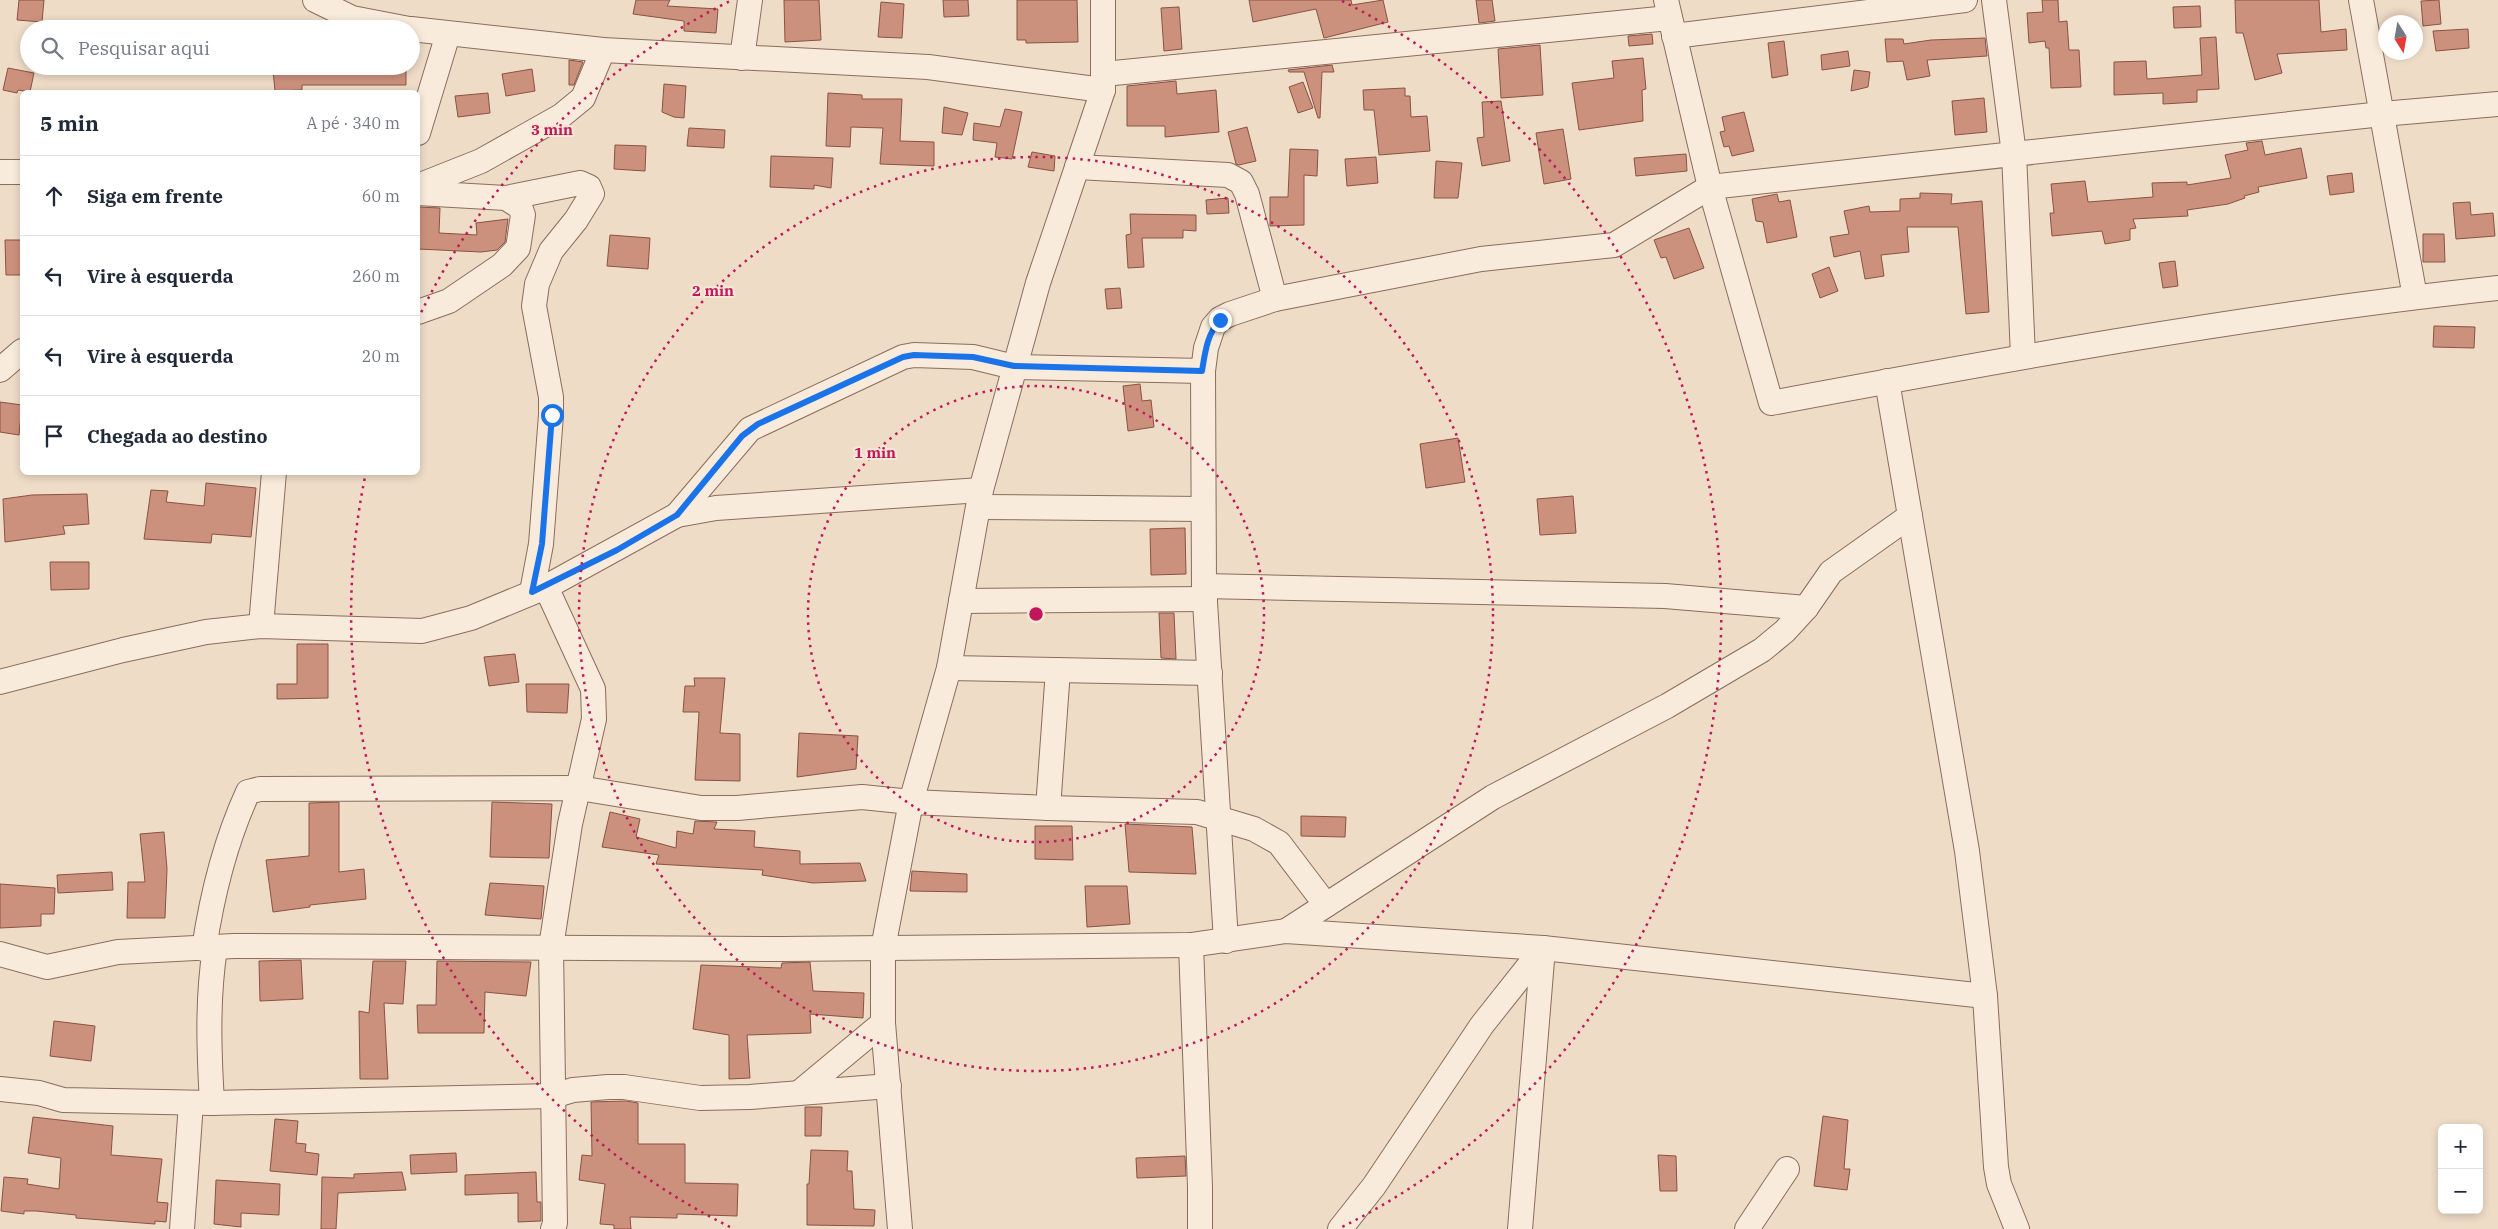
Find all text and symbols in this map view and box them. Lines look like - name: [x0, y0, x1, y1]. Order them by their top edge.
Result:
- north arrow: [2378, 15, 2423, 60]
- search box: [20, 20, 420, 75]
- icon: search: [38, 34, 66, 62]
- text: Pesquisar aqui: [78, 36, 210, 60]
- text: 5 min: [40, 109, 99, 137]
- text: A pé · 340 m: [306, 113, 400, 133]
- text: 3 min: [531, 120, 573, 139]
- icon: ahead: [40, 182, 68, 210]
- text: Siga em frente: [87, 184, 223, 208]
- text: 60 m: [362, 186, 400, 206]
- icon: left: [40, 262, 68, 290]
- text: Vire à esquerda: [87, 264, 234, 288]
- text: 260 m: [352, 266, 400, 286]
- text: 2 min: [692, 281, 734, 300]
- route end: [1209, 309, 1232, 332]
- icon: left: [40, 342, 68, 370]
- text: Vire à esquerda: [87, 344, 234, 368]
- text: 20 m: [362, 346, 400, 366]
- route start: [541, 404, 564, 427]
- icon: arrive: [40, 422, 68, 450]
- text: Chegada ao destino: [87, 424, 268, 448]
- text: 1 min: [854, 443, 896, 462]
- centre of rings: [1027, 605, 1045, 623]
- map controls: [2438, 1124, 2483, 1214]
- button: +: [2438, 1124, 2483, 1169]
- button: −: [2438, 1169, 2483, 1214]

